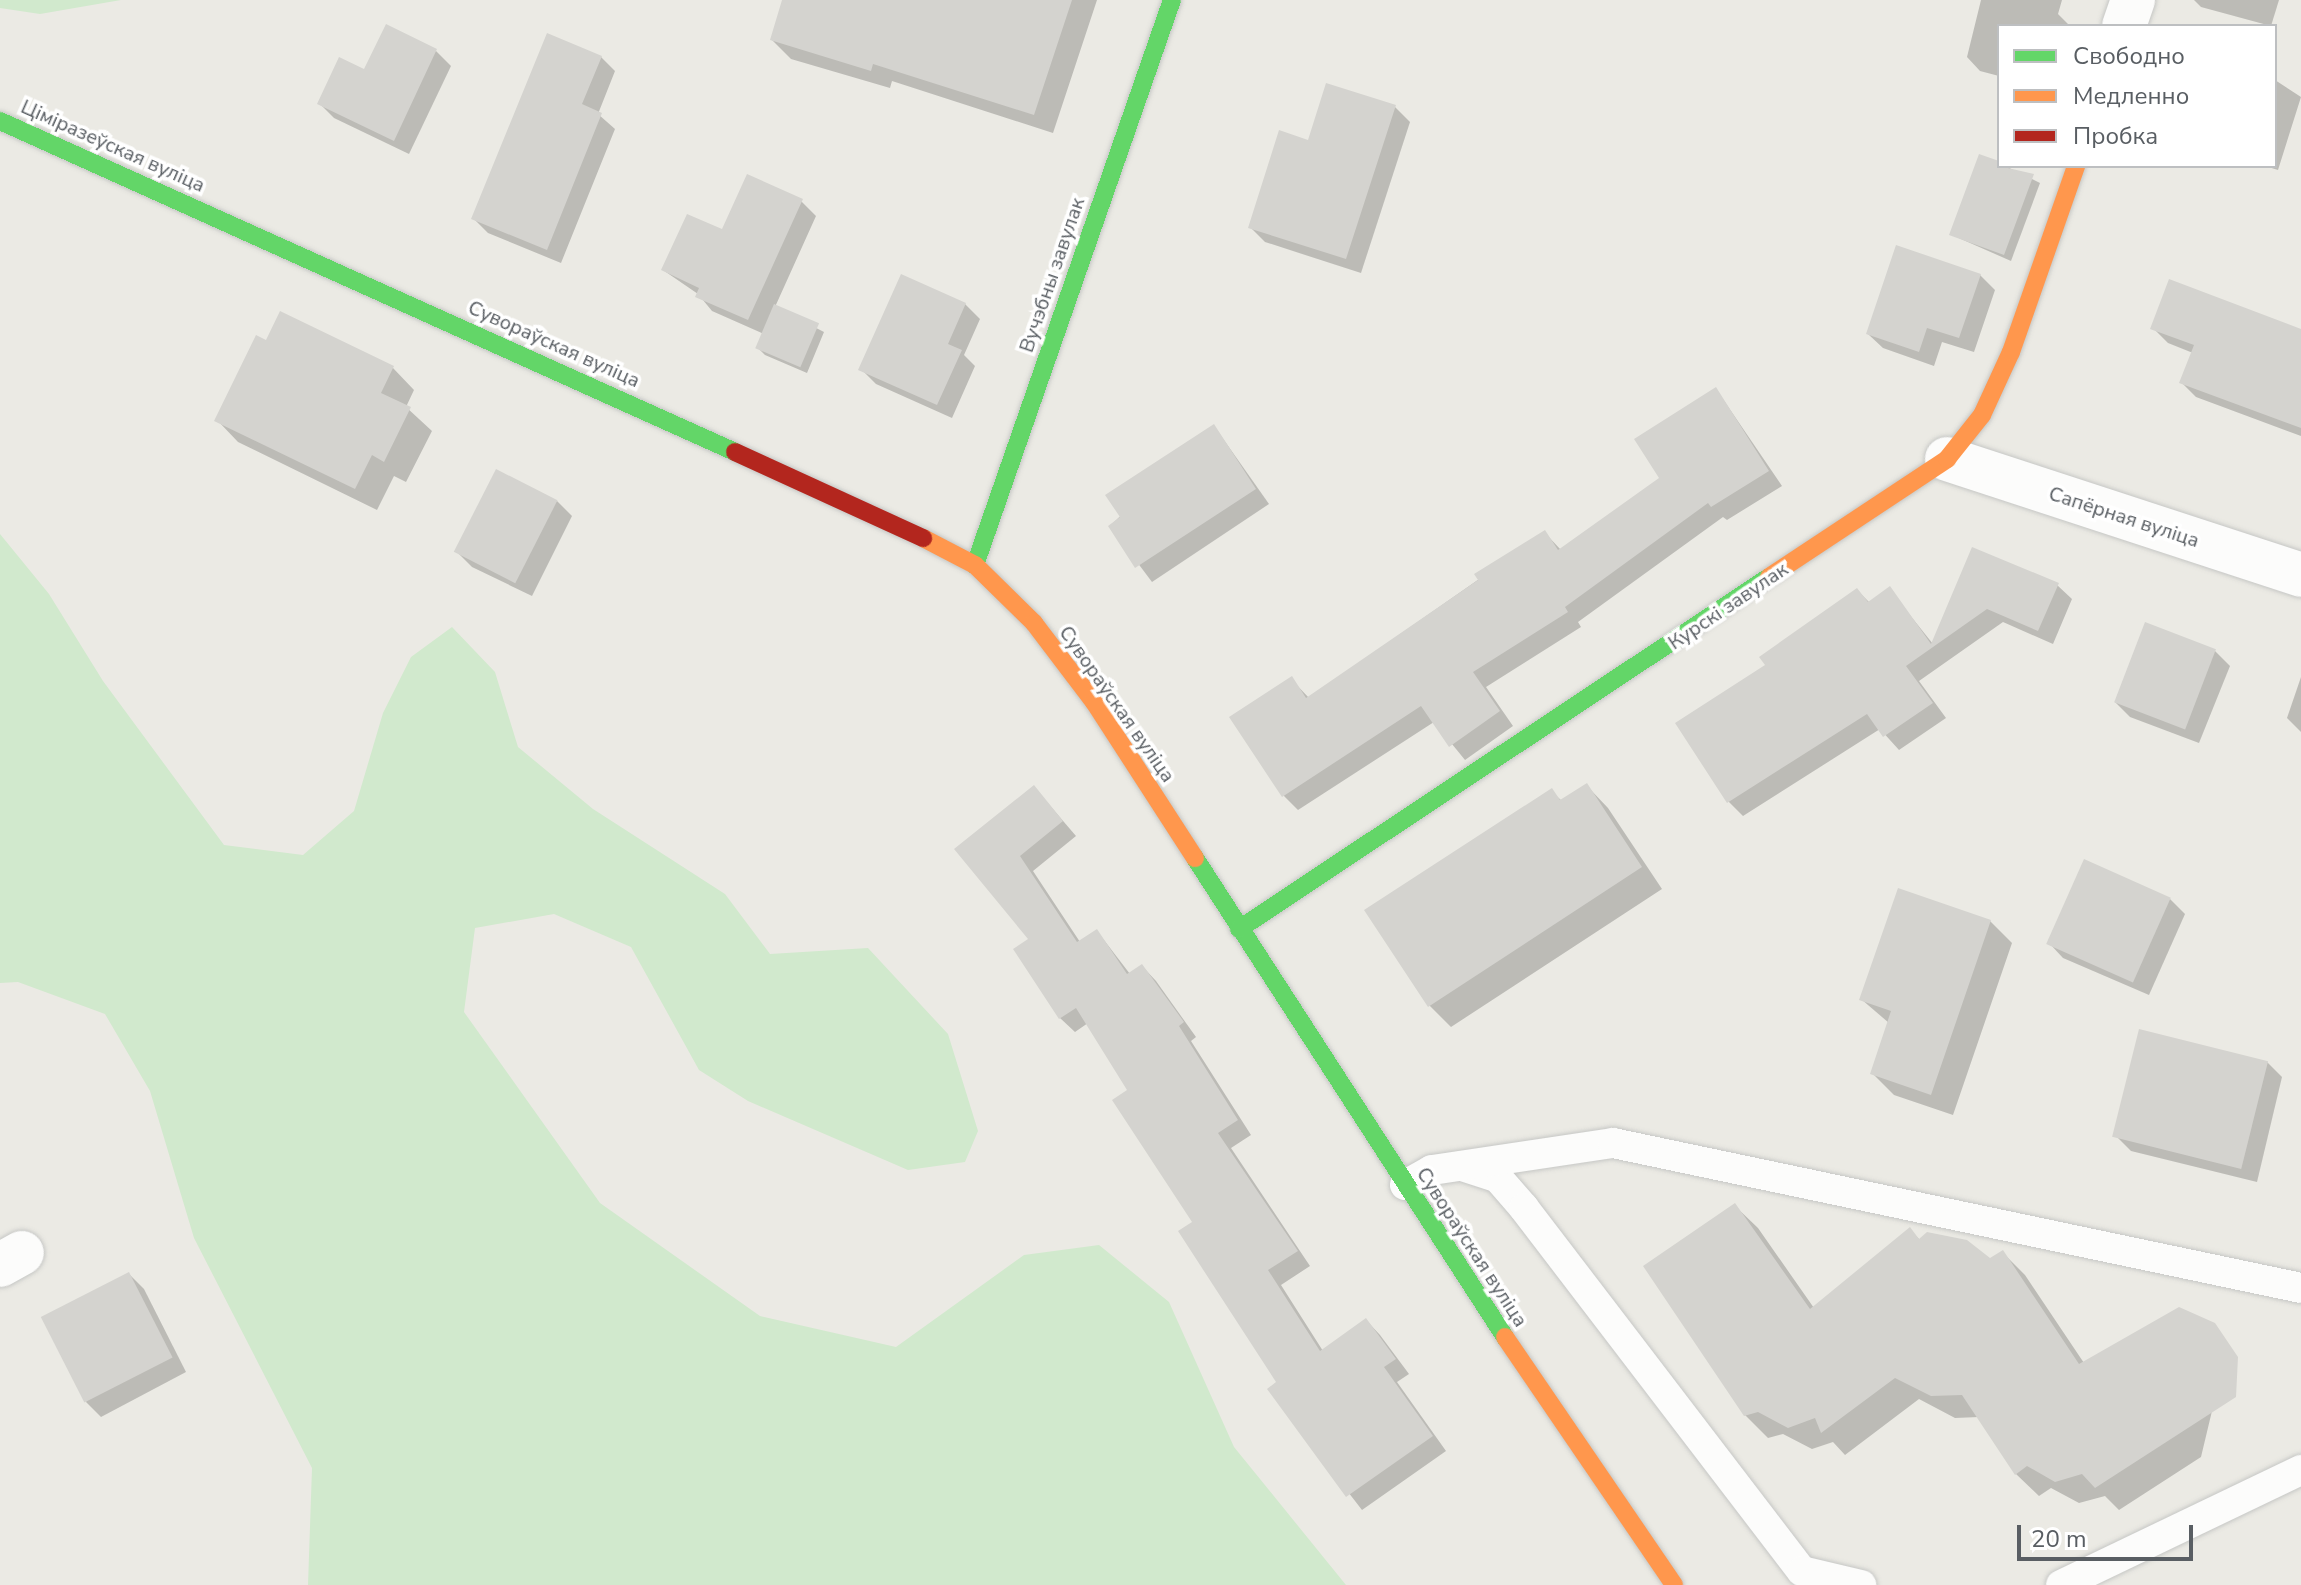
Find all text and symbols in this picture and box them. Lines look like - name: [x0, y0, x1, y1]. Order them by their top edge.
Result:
- legend: [1997, 24, 2277, 168]
- text: Свободно: [2073, 40, 2185, 72]
- text: Медленно: [2073, 80, 2189, 112]
- street label: Ціміразеўская вуліца: [17, 95, 209, 197]
- text: Пробка: [2073, 120, 2158, 152]
- street label: Вучэбны завулак: [1014, 195, 1090, 355]
- street label: Сувораўская вуліца: [464, 295, 644, 393]
- street label: Сапёрная вуліца: [2046, 481, 2202, 553]
- street label: Курскі завулак: [1664, 557, 1792, 655]
- street label: Сувораўская вуліца: [1054, 621, 1180, 787]
- street label: Сувораўская вуліца: [1411, 1163, 1533, 1331]
- scale bar: [2021, 1509, 2197, 1559]
- text: 20 m: [2031, 1523, 2087, 1555]

